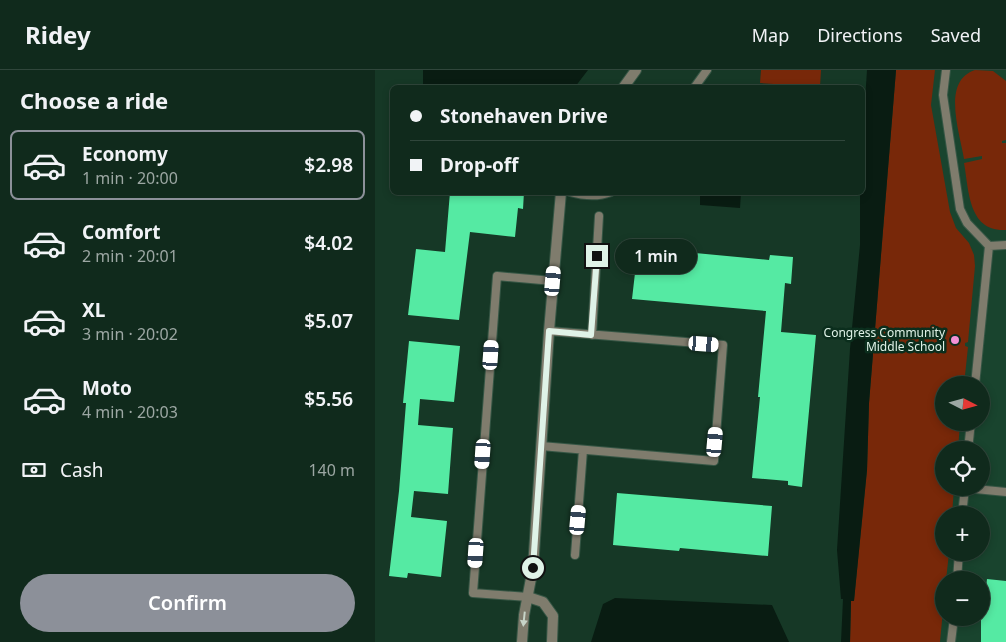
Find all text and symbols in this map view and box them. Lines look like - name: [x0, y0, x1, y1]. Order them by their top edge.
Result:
- text: Ridey: [25, 18, 91, 51]
- text: Map: [752, 23, 789, 47]
- text: Directions: [817, 23, 903, 47]
- text: Saved: [931, 23, 981, 47]
- text: Choose a ride: [20, 85, 168, 115]
- text: Stonehaven Drive: [440, 103, 608, 129]
- text: Economy: [82, 141, 168, 167]
- icon: car: [22, 143, 67, 188]
- text: $2.98: [304, 152, 353, 178]
- text: Drop-off: [440, 152, 519, 178]
- text: 1 min · 20:00: [82, 167, 178, 189]
- text: Comfort: [82, 219, 161, 245]
- icon: car: [22, 221, 67, 266]
- text: $4.02: [304, 230, 353, 256]
- callout: 1 min: [615, 238, 697, 274]
- text: 2 min · 20:01: [82, 245, 178, 267]
- route end: [586, 245, 608, 267]
- text: 1 min: [634, 245, 678, 267]
- car: [544, 265, 561, 297]
- text: XL: [82, 297, 105, 323]
- icon: car: [22, 299, 67, 344]
- text: $5.07: [304, 308, 353, 334]
- text: 3 min · 20:02: [82, 323, 178, 345]
- place label: Congress Community Middle School: [824, 324, 946, 355]
- marker: Congress Community Middle School: [949, 334, 961, 346]
- car: [688, 335, 719, 353]
- car: [482, 340, 499, 370]
- text: Moto: [82, 375, 132, 401]
- north arrow: [935, 376, 990, 431]
- map controls: [935, 376, 990, 626]
- icon: car: [22, 377, 67, 422]
- text: $5.56: [304, 386, 353, 412]
- text: 4 min · 20:03: [82, 401, 178, 423]
- car: [706, 426, 723, 458]
- car: [474, 439, 491, 469]
- button: locate: [935, 441, 990, 496]
- icon: cash: [20, 456, 48, 484]
- text: Cash: [60, 457, 104, 483]
- text: 140 m: [308, 459, 355, 481]
- car: [569, 504, 586, 536]
- button: +: [935, 506, 990, 561]
- car: [467, 538, 484, 568]
- route start: [522, 557, 544, 579]
- button: −: [935, 571, 990, 626]
- button: Confirm: [20, 574, 355, 632]
- one-way arrow: [520, 612, 528, 628]

